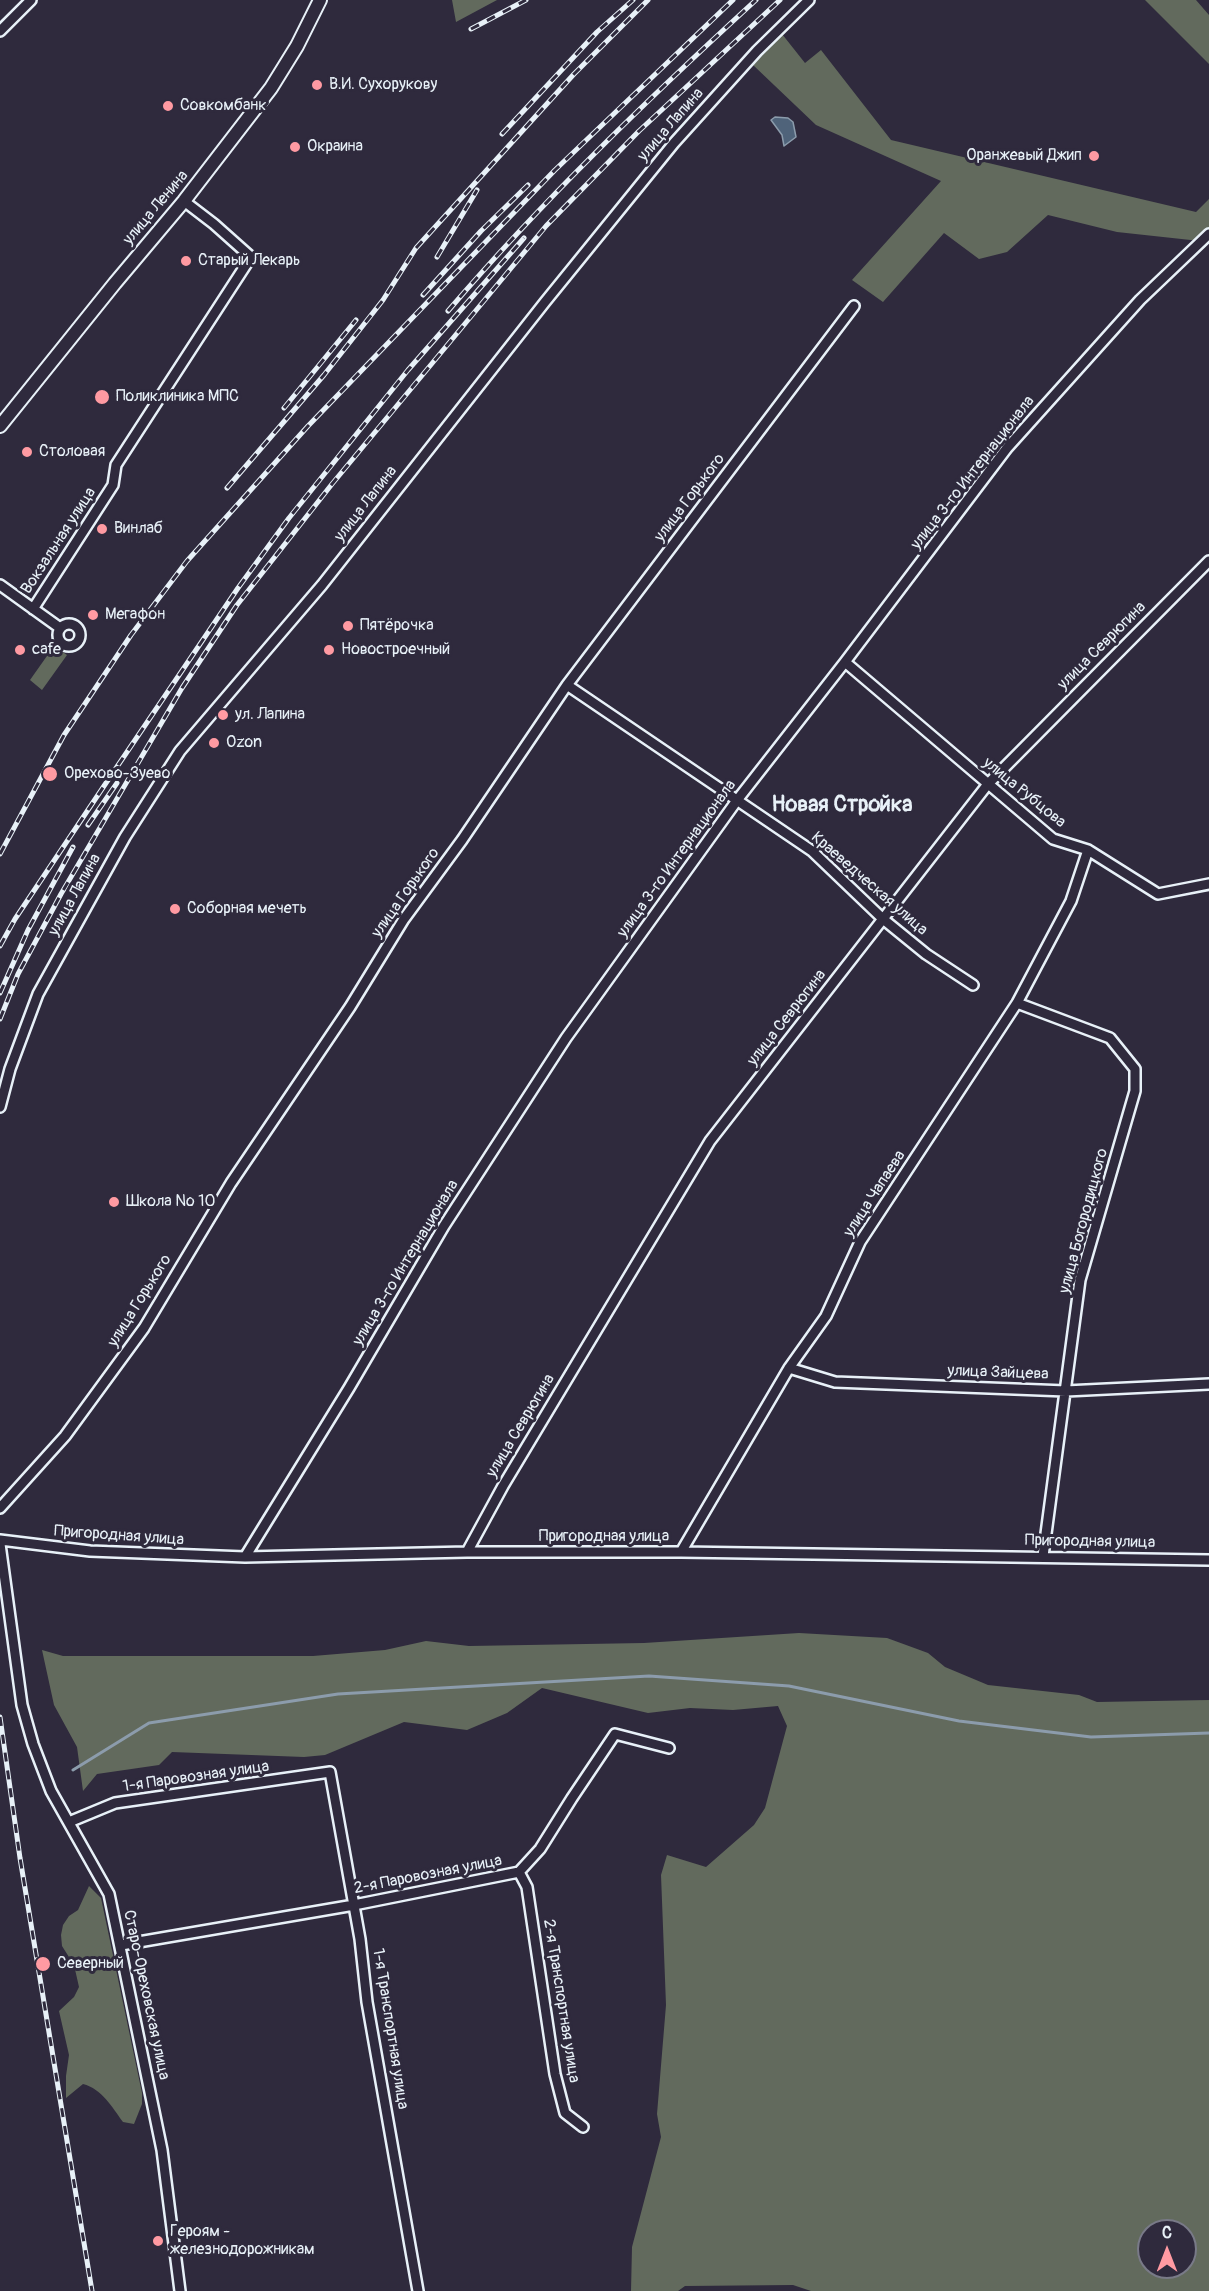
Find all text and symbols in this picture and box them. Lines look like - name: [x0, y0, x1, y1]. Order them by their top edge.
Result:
- place label: В.И. Сухорукову: [329, 75, 437, 95]
- marker: В.И. Сухорукову: [310, 78, 324, 92]
- street label: улица Лапина: [634, 84, 708, 166]
- place label: Совкомбанк: [180, 96, 267, 116]
- marker: Совкомбанк: [161, 99, 175, 113]
- place label: Окраина: [307, 137, 363, 157]
- marker: Окраина: [288, 140, 302, 154]
- place label: Оранжевый Джип: [966, 146, 1082, 166]
- marker: Оранжевый Джип: [1087, 149, 1101, 163]
- street label: улица Ленина: [119, 167, 193, 249]
- place label: Старый Лекарь: [198, 251, 300, 271]
- marker: Старый Лекарь: [179, 254, 193, 268]
- place label: Поликлиника МПС: [116, 387, 239, 407]
- marker: Поликлиника МПС: [93, 388, 111, 406]
- street label: улица 3-го Интернационала: [907, 392, 1039, 554]
- place label: Столовая: [39, 442, 105, 462]
- marker: Столовая: [20, 445, 34, 459]
- street label: улица Горького: [651, 450, 729, 546]
- street label: улица Лапина: [330, 462, 402, 546]
- street label: Вокзальная улица: [17, 484, 101, 598]
- place label: Винлаб: [114, 519, 163, 539]
- marker: Винлаб: [95, 522, 109, 536]
- street label: улица Севрюгина: [1054, 598, 1150, 694]
- place label: Мегафон: [105, 605, 165, 625]
- marker: Мегафон: [86, 608, 100, 622]
- place label: Пятёрочка: [360, 616, 434, 636]
- marker: Пятёрочка: [341, 619, 355, 633]
- place label: cafe: [32, 640, 61, 660]
- place label: Новостроечный: [341, 640, 450, 660]
- marker: cafe: [13, 643, 27, 657]
- marker: Новостроечный: [322, 643, 336, 657]
- place label: ул. Лапина: [235, 705, 305, 725]
- marker: ул. Лапина: [216, 708, 230, 722]
- place label: Ozon: [226, 733, 262, 753]
- marker: Ozon: [207, 736, 221, 750]
- street label: улица Рубцова: [979, 754, 1069, 832]
- place label: Орехово-Зуево: [64, 764, 170, 784]
- marker: Орехово-Зуево: [41, 765, 59, 783]
- street label: улица 3-го Интернационала: [613, 776, 741, 942]
- district label: Новая Стройка: [772, 792, 912, 818]
- street label: Краеведческая улица: [807, 828, 931, 940]
- street label: улица Горького: [368, 844, 444, 942]
- street label: улица Лапина: [45, 851, 105, 939]
- place label: Соборная мечеть: [187, 899, 307, 919]
- marker: Соборная мечеть: [168, 902, 182, 916]
- street label: улица Севрюгина: [743, 966, 831, 1070]
- street label: улица Богородицкого: [1055, 1146, 1113, 1296]
- street label: улица Чапаева: [840, 1147, 910, 1241]
- street label: улица 3-го Интернационала: [349, 1177, 463, 1349]
- place label: Школа № 10: [126, 1192, 215, 1212]
- marker: Школа № 10: [107, 1195, 121, 1209]
- street label: улица Горького: [104, 1251, 176, 1351]
- street label: улица Зайцева: [947, 1362, 1049, 1384]
- street label: улица Севрюгина: [483, 1371, 559, 1481]
- street label: Пригородная улица: [53, 1522, 185, 1550]
- street label: Пригородная улица: [539, 1527, 669, 1547]
- street label: Пригородная улица: [1025, 1531, 1155, 1553]
- street label: 1-я Паровозная улица: [122, 1757, 270, 1797]
- street label: 2-я Паровозная улица: [352, 1851, 504, 1899]
- street label: Старо-Ореховская улица: [119, 1908, 173, 2082]
- street label: 2-я Транспортная улица: [539, 1918, 583, 2084]
- street label: 1-я Транспортная улица: [368, 1947, 412, 2111]
- place label: Северный: [57, 1954, 124, 1974]
- marker: Северный: [34, 1955, 52, 1973]
- north arrow: [1137, 2219, 1197, 2279]
- place label: Героям - железнодорожникам: [170, 2222, 315, 2260]
- text: С: [1162, 2223, 1172, 2243]
- marker: Героям - железнодорожникам: [151, 2234, 165, 2248]

